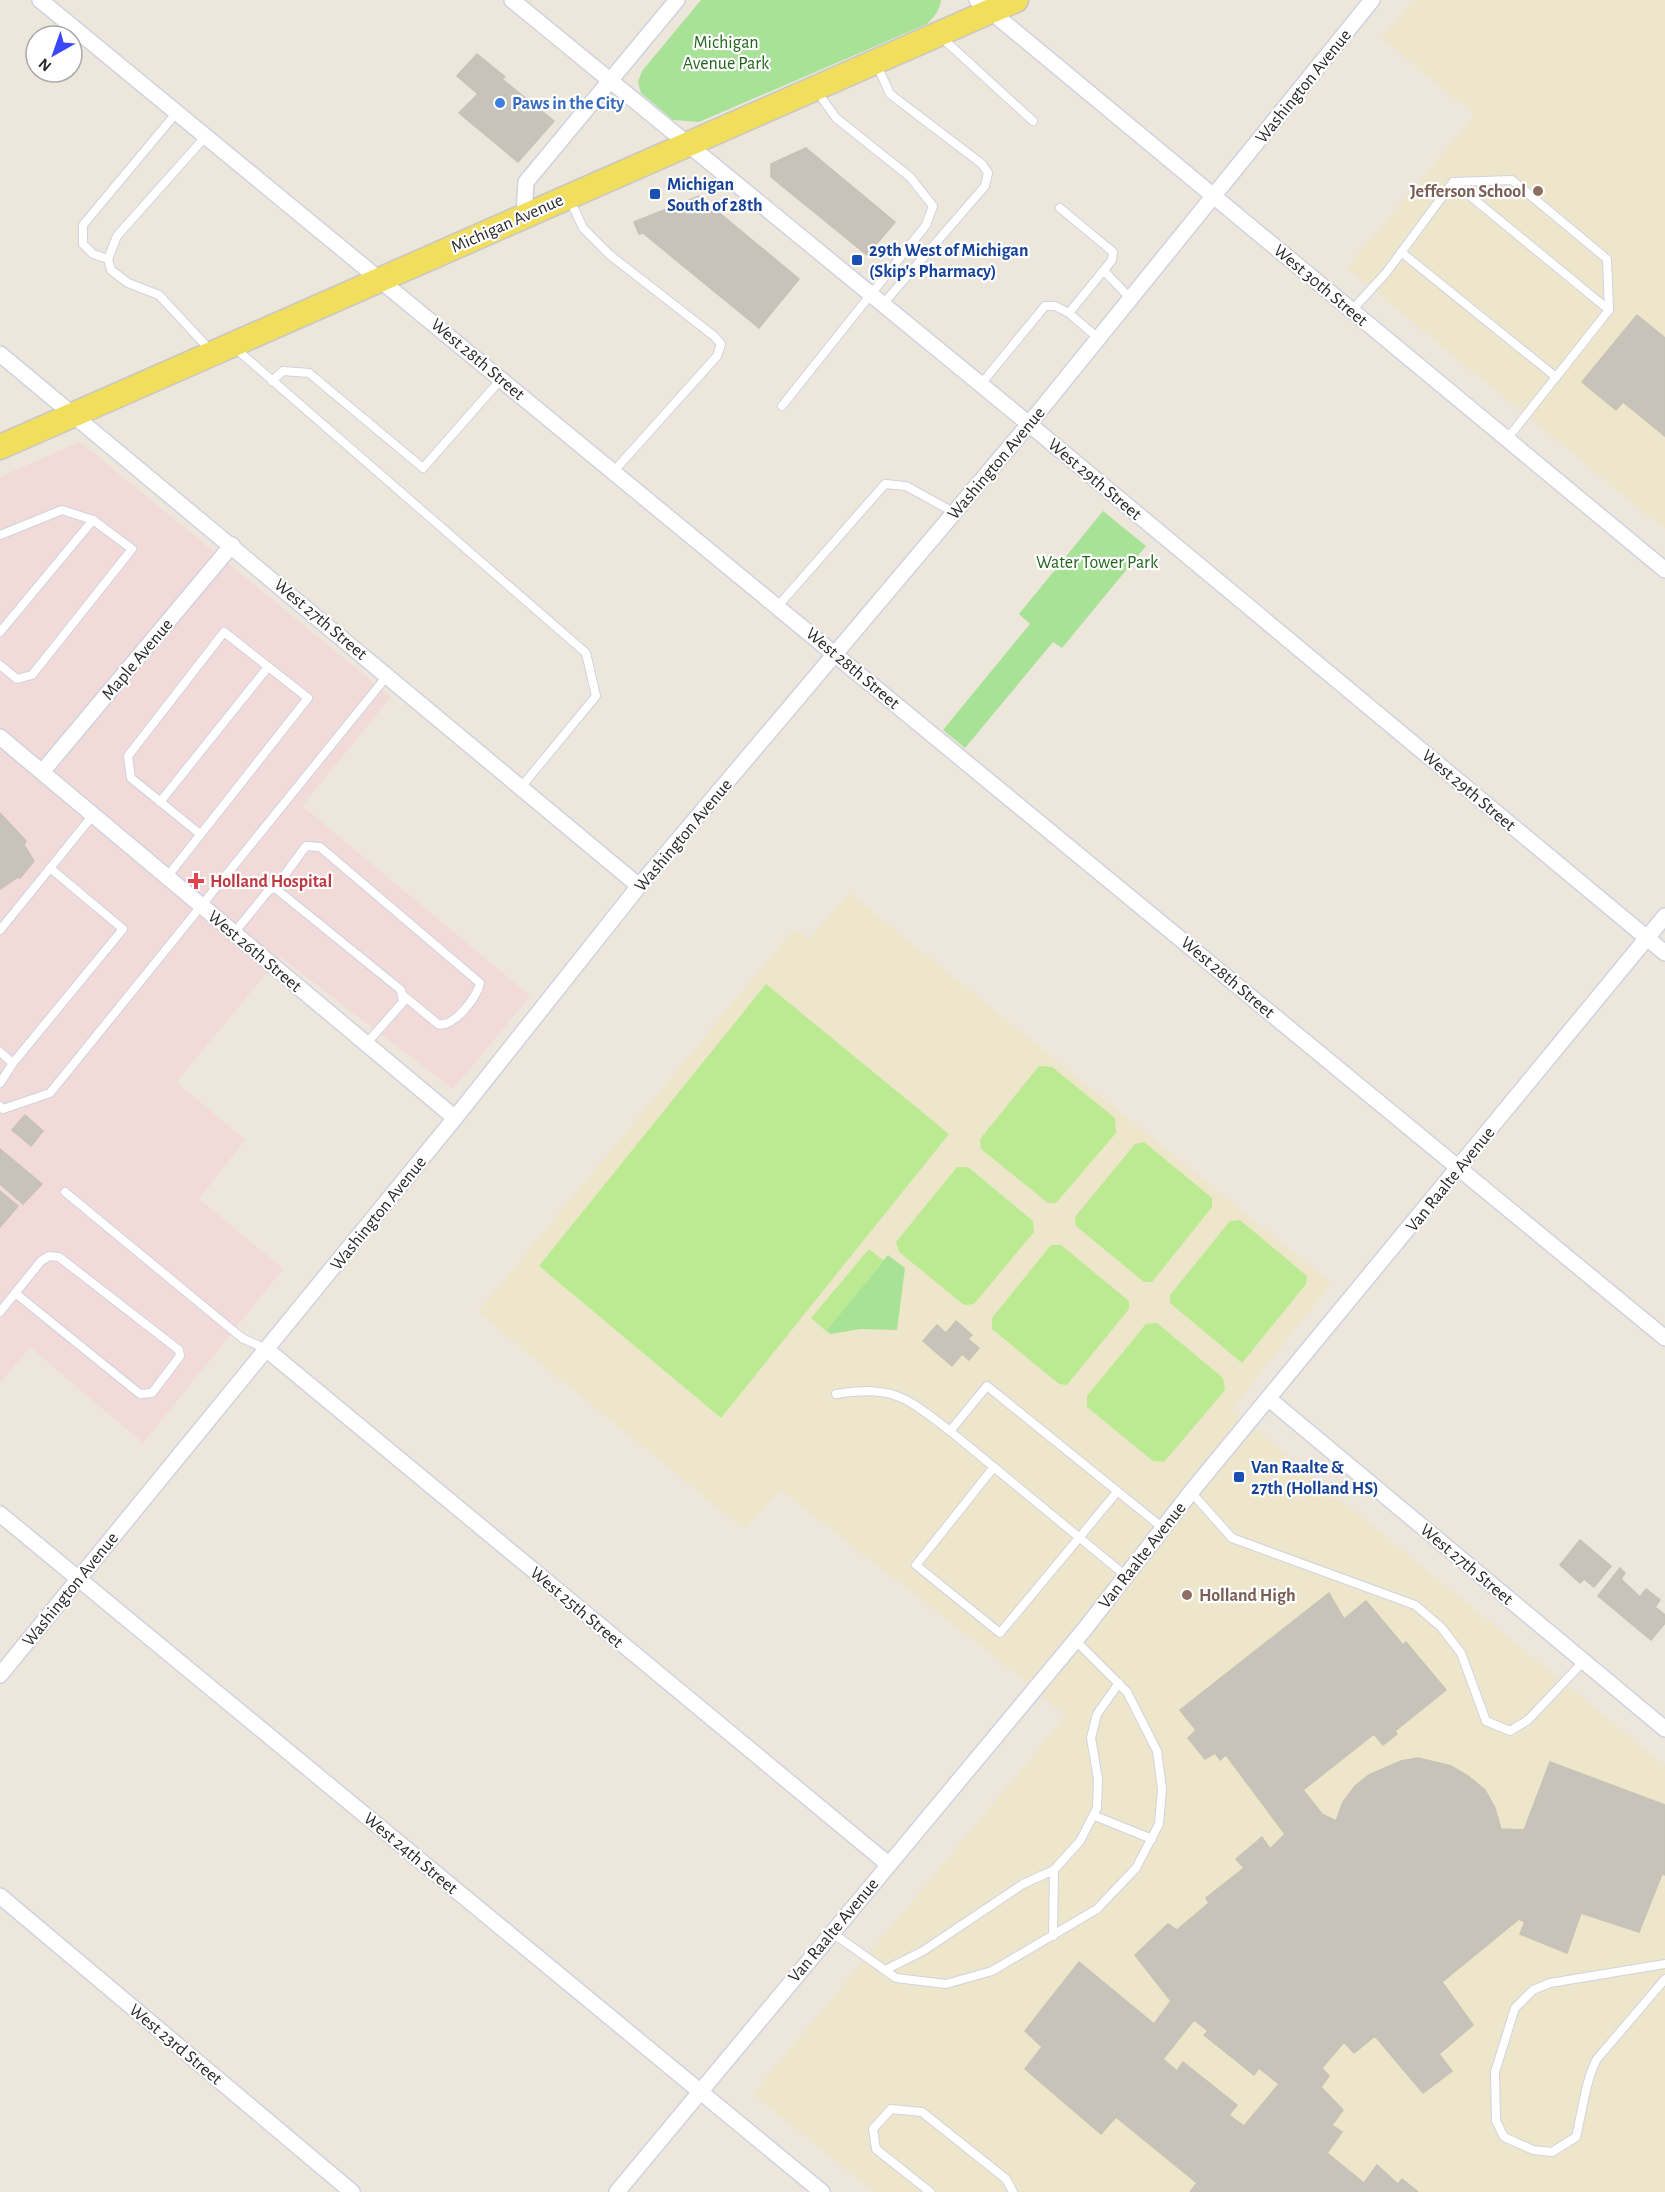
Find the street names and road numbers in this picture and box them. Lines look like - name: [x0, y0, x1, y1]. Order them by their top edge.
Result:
- street label: Washington Avenue: [1252, 26, 1355, 147]
- street label: Michigan Avenue: [449, 191, 566, 257]
- street label: West 30th Street: [1270, 241, 1371, 330]
- street label: West 28th Street: [427, 316, 528, 404]
- street label: Washington Avenue: [945, 404, 1049, 523]
- street label: West 29th Street: [1044, 436, 1145, 524]
- street label: West 27th Street: [270, 576, 370, 664]
- street label: Maple Avenue: [99, 616, 177, 704]
- street label: West 28th Street: [802, 625, 903, 713]
- street label: West 29th Street: [1418, 747, 1519, 835]
- street label: Washington Avenue: [632, 776, 736, 895]
- street label: West 26th Street: [204, 908, 305, 996]
- street label: West 28th Street: [1177, 934, 1278, 1022]
- street label: Van Raalte Avenue: [1403, 1124, 1499, 1236]
- street label: Washington Avenue: [327, 1153, 430, 1274]
- street label: Van Raalte Avenue: [1096, 1499, 1190, 1612]
- street label: West 27th Street: [1416, 1521, 1516, 1609]
- street label: Washington Avenue: [19, 1529, 122, 1650]
- street label: West 25th Street: [526, 1564, 626, 1652]
- street label: West 24th Street: [360, 1810, 461, 1898]
- street label: Van Raalte Avenue: [785, 1875, 882, 1986]
- street label: West 23rd Street: [126, 2001, 225, 2089]

